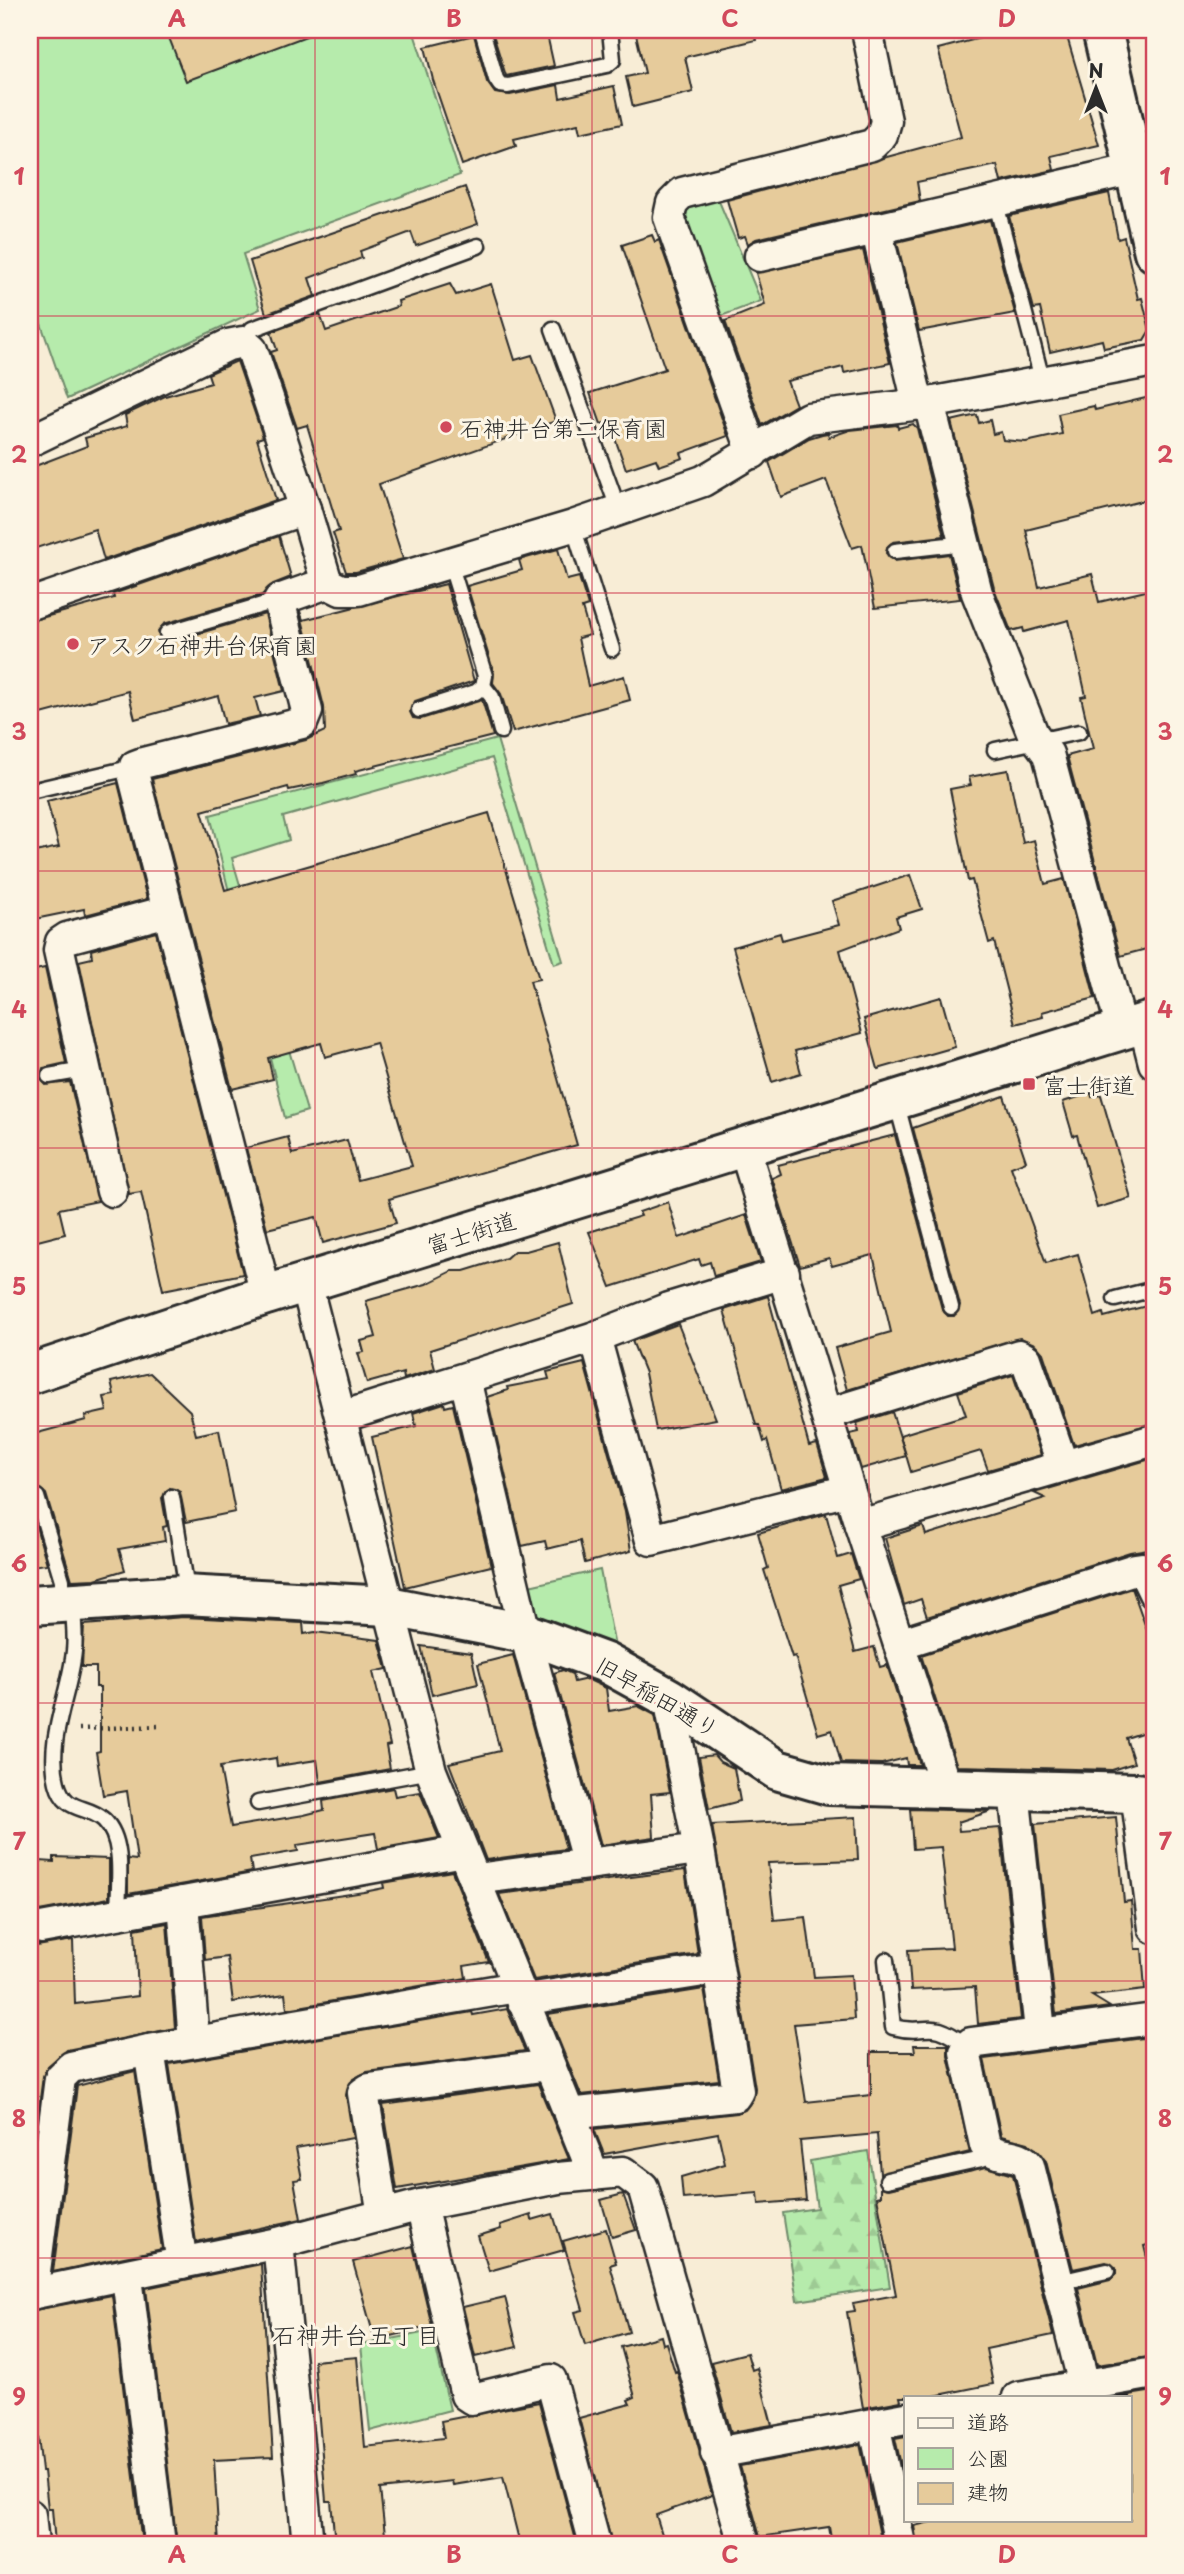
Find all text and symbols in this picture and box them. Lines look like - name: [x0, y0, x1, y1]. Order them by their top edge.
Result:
- text: A: [168, 0, 186, 35]
- text: B: [446, 0, 462, 35]
- text: C: [721, 0, 739, 35]
- text: D: [998, 0, 1016, 35]
- north arrow: [1062, 52, 1132, 122]
- text: N: [1088, 56, 1104, 84]
- text: 1: [14, 158, 25, 193]
- text: 1: [1160, 158, 1171, 193]
- place label: 石神井台第二保育園: [460, 410, 667, 445]
- marker: 石神井台第二保育園: [438, 419, 454, 435]
- text: 2: [11, 436, 27, 471]
- text: 2: [1157, 436, 1173, 471]
- place label: アスク石神井台保育園: [87, 627, 317, 662]
- marker: アスク石神井台保育園: [65, 636, 81, 652]
- text: 3: [11, 713, 27, 748]
- text: 3: [1157, 713, 1173, 748]
- text: 4: [11, 991, 27, 1026]
- text: 4: [1157, 991, 1173, 1026]
- place label: 富士街道: [1043, 1067, 1135, 1102]
- marker: 富士街道: [1021, 1076, 1037, 1092]
- street label: 富士街道: [422, 1202, 520, 1262]
- text: 5: [12, 1268, 26, 1303]
- text: 5: [1158, 1268, 1172, 1303]
- text: 6: [11, 1545, 27, 1580]
- text: 6: [1157, 1545, 1173, 1580]
- street label: 旧早稲田通り: [589, 1646, 727, 1746]
- text: 7: [12, 1823, 26, 1858]
- text: 7: [1158, 1823, 1172, 1858]
- text: 8: [12, 2100, 26, 2135]
- text: 8: [1158, 2100, 1172, 2135]
- district label: 石神井台五丁目: [272, 2316, 440, 2352]
- text: 9: [12, 2378, 26, 2413]
- text: 9: [1158, 2378, 1172, 2413]
- legend: [904, 2396, 1132, 2522]
- text: 道路: [967, 2405, 1009, 2437]
- text: 公園: [967, 2441, 1009, 2473]
- text: 建物: [967, 2475, 1009, 2507]
- text: A: [168, 2536, 186, 2571]
- text: B: [446, 2536, 462, 2571]
- text: C: [721, 2536, 739, 2571]
- text: D: [998, 2536, 1016, 2571]

